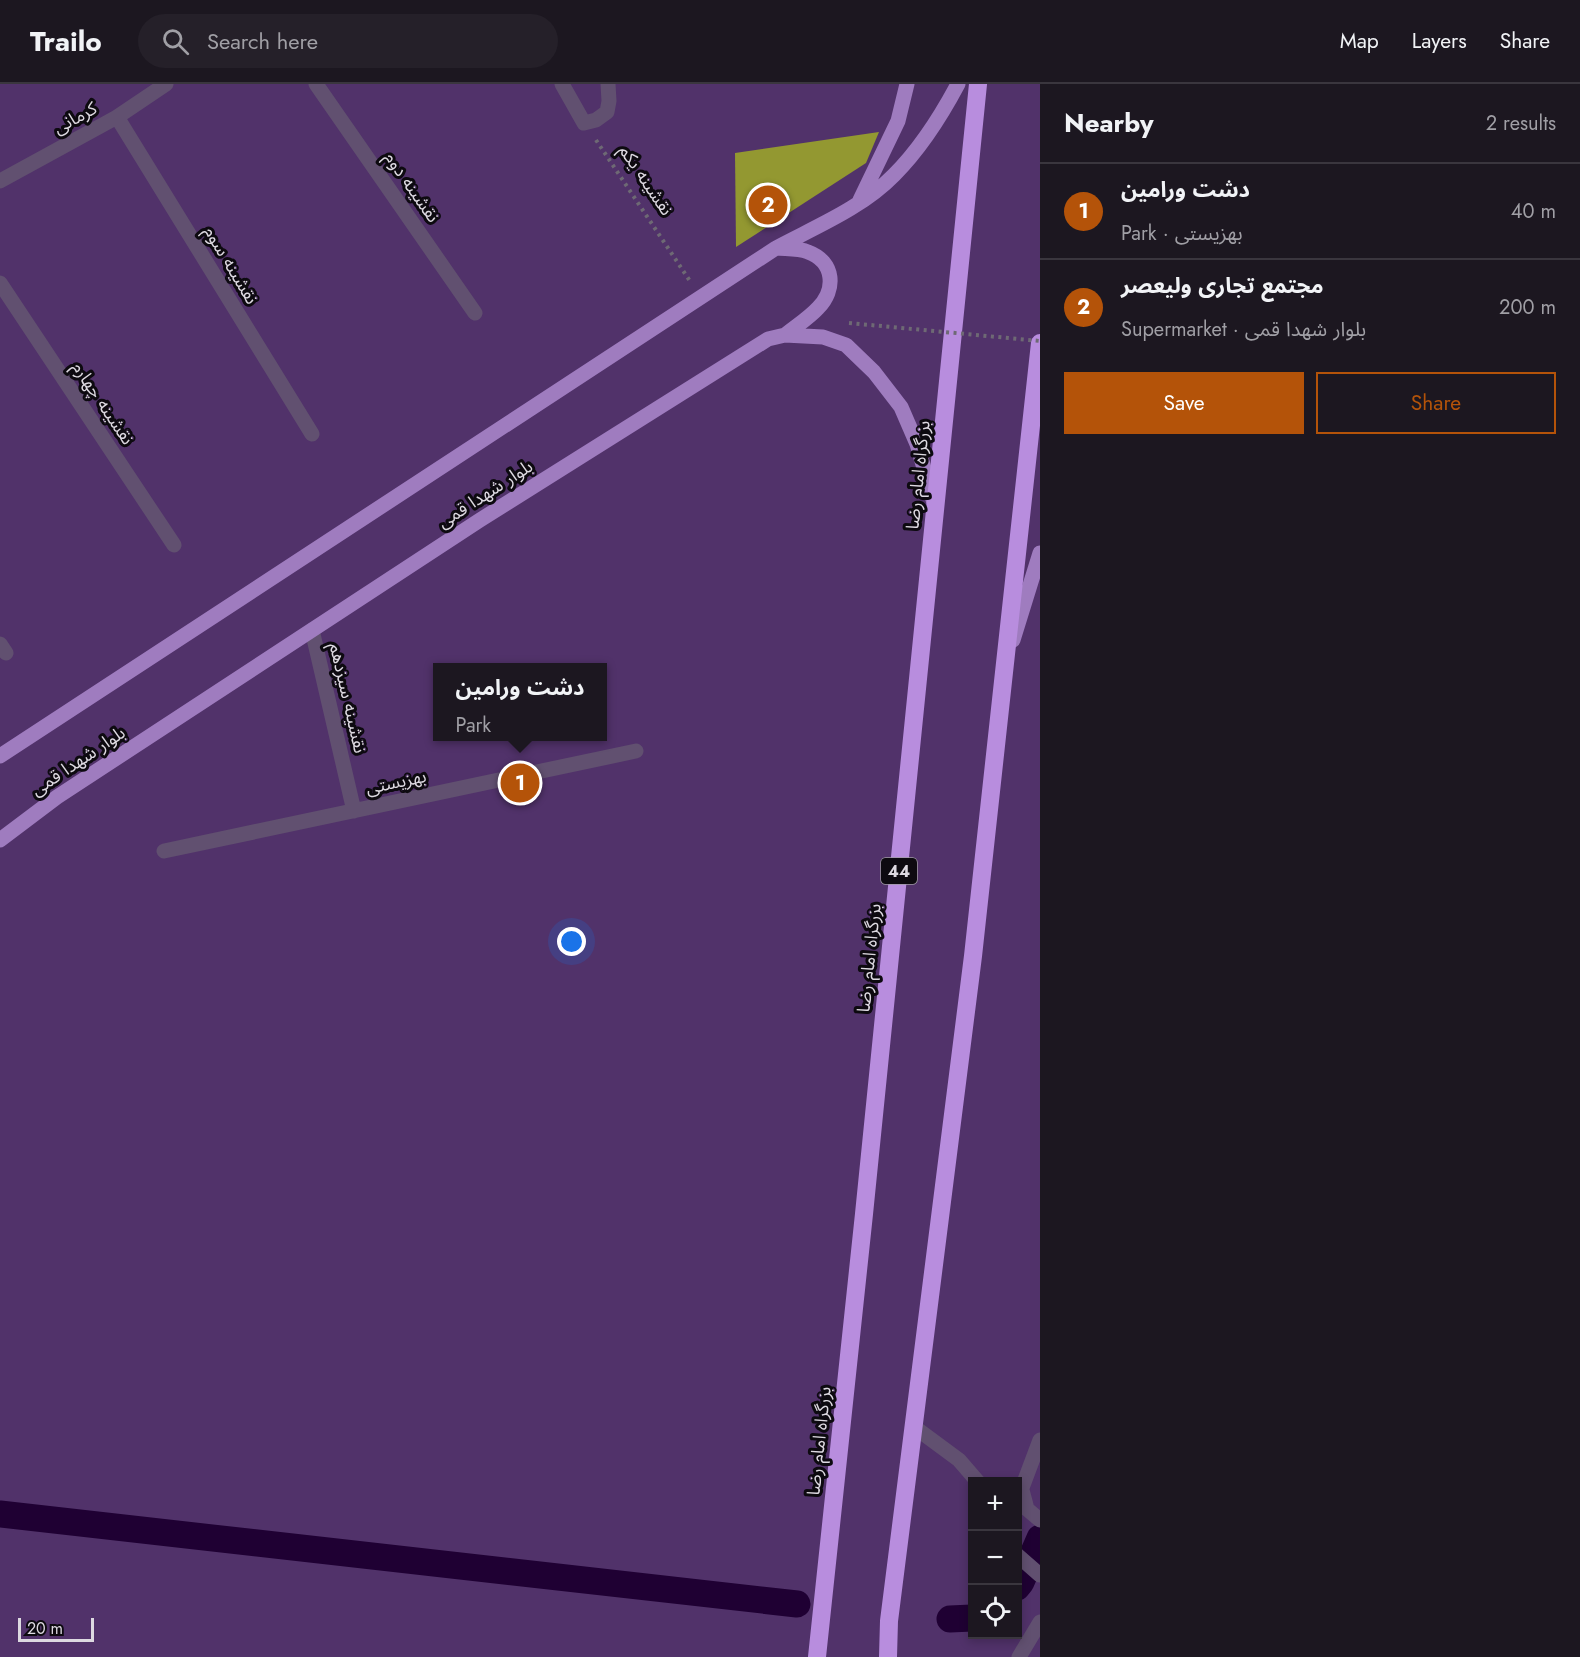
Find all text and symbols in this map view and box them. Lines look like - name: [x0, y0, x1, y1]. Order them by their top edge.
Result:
- search box: [138, 14, 558, 68]
- text: Trailo: [30, 21, 102, 62]
- icon: search: [159, 25, 192, 58]
- text: Search here: [207, 25, 318, 57]
- text: Map: [1340, 26, 1379, 56]
- text: Layers: [1412, 26, 1467, 56]
- text: Share: [1500, 26, 1550, 56]
- street label: کرمانی: [48, 95, 102, 141]
- text: Nearby: [1064, 104, 1153, 142]
- text: 2 results: [1486, 109, 1556, 138]
- street label: نقشینه یکم: [613, 139, 679, 221]
- street label: نقشینه دوم: [377, 146, 446, 228]
- text: دشت ورامین: [1121, 173, 1250, 205]
- pin: 2: [748, 182, 788, 228]
- text: 1: [1078, 197, 1089, 226]
- text: 40 m: [1511, 197, 1556, 226]
- text: Park · بهزیستی: [1121, 219, 1243, 248]
- street label: نقشینه سوم: [196, 221, 265, 310]
- text: مجتمع تجاری ولیعصر: [1121, 269, 1324, 301]
- text: 2: [1077, 293, 1090, 322]
- text: 200 m: [1499, 293, 1556, 322]
- text: Supermarket · بلوار شهدا قمی: [1121, 315, 1366, 344]
- street label: نقشینه چهارم: [65, 356, 141, 450]
- button: Save: [1064, 372, 1304, 434]
- button: Share: [1316, 372, 1556, 434]
- street label: بزرگراه امام رضا: [899, 419, 938, 531]
- street label: بلوار شهدا قمی: [432, 453, 538, 535]
- street label: نقشینه سیزدهم: [323, 640, 373, 756]
- popup: [433, 663, 607, 741]
- text: دشت ورامین: [456, 671, 584, 703]
- text: Park: [456, 711, 491, 740]
- street label: بلوار شهدا قمی: [25, 720, 131, 802]
- pin: 1: [500, 760, 540, 806]
- street label: بهزیستی: [363, 763, 429, 801]
- road number: 44: [881, 858, 917, 884]
- street label: بزرگراه امام رضا: [850, 902, 889, 1014]
- your location: [557, 927, 586, 956]
- street label: بزرگراه امام رضا: [800, 1385, 839, 1497]
- map controls: [968, 1477, 1022, 1639]
- button: +: [968, 1477, 1022, 1531]
- button: −: [968, 1531, 1022, 1585]
- button: locate: [968, 1585, 1022, 1639]
- scale bar: [18, 1615, 94, 1642]
- text: 20 m: [27, 1617, 63, 1640]

